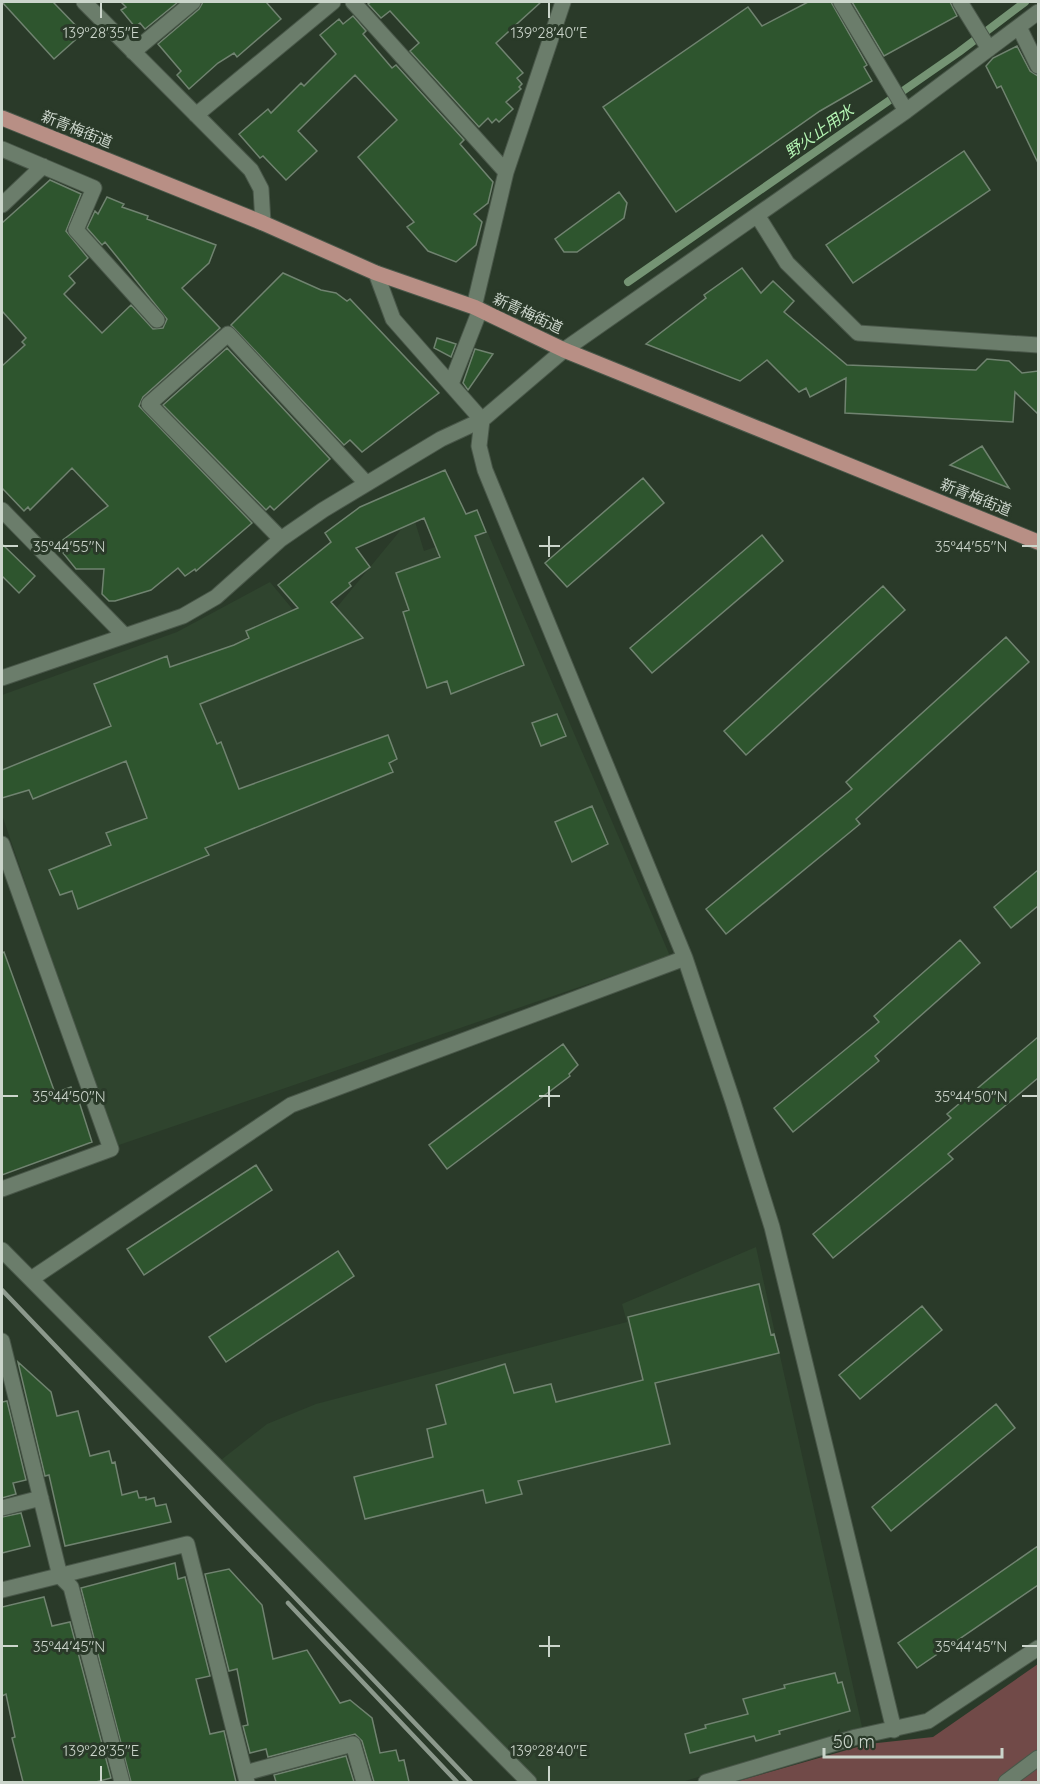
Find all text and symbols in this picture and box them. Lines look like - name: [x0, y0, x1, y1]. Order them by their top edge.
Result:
- text: 139°28'35"E: [63, 23, 139, 42]
- text: 139°28'40"E: [510, 23, 588, 42]
- water label: 野火止用水: [780, 99, 859, 162]
- street label: 新青梅街道: [39, 106, 115, 152]
- street label: 新青梅街道: [490, 289, 566, 337]
- street label: 新青梅街道: [938, 474, 1014, 520]
- text: 35°44'55"N: [33, 537, 105, 556]
- text: 35°44'55"N: [935, 537, 1007, 556]
- text: 35°44'50"N: [32, 1087, 106, 1106]
- text: 35°44'50"N: [934, 1087, 1008, 1106]
- text: 35°44'45"N: [33, 1637, 105, 1656]
- text: 35°44'45"N: [935, 1637, 1007, 1656]
- scale bar: [824, 1721, 1002, 1759]
- text: 50 m: [833, 1730, 875, 1753]
- text: 139°28'35"E: [63, 1741, 139, 1760]
- text: 139°28'40"E: [510, 1741, 588, 1760]

